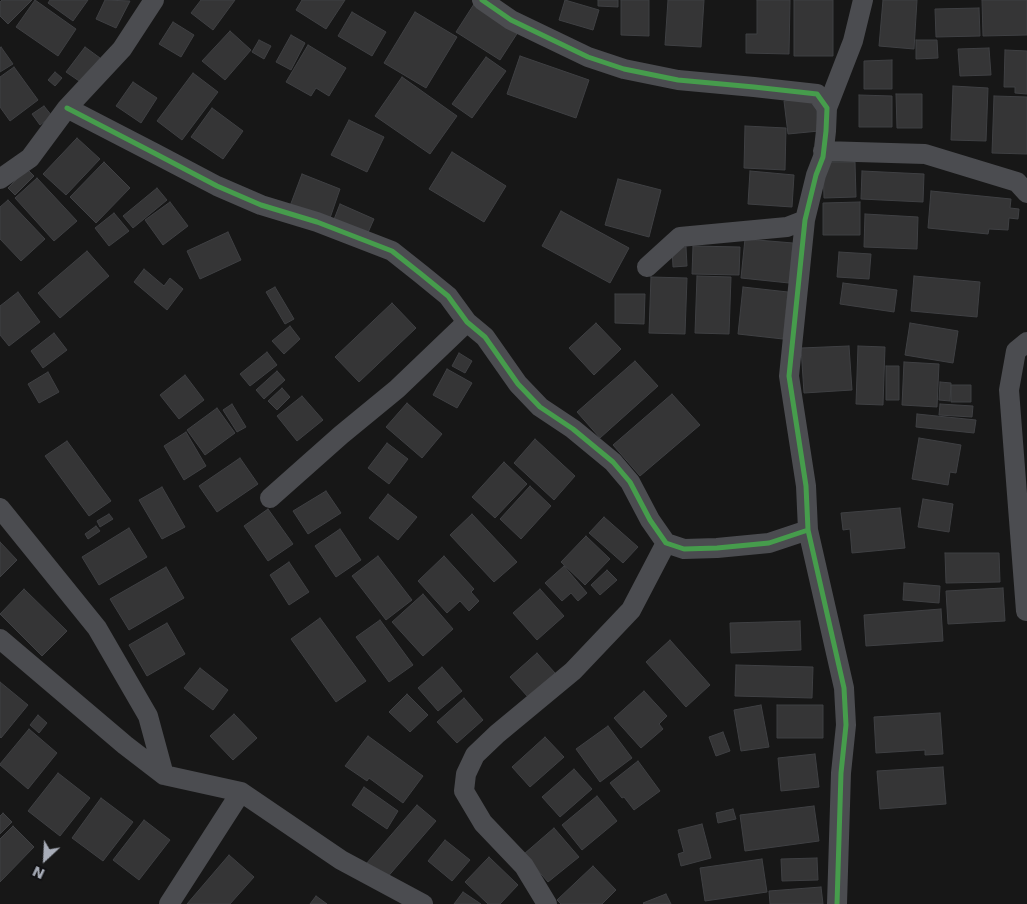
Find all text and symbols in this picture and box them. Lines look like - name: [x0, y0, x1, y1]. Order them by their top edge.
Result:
- north arrow: [20, 834, 70, 884]
- text: N: [30, 863, 47, 882]

